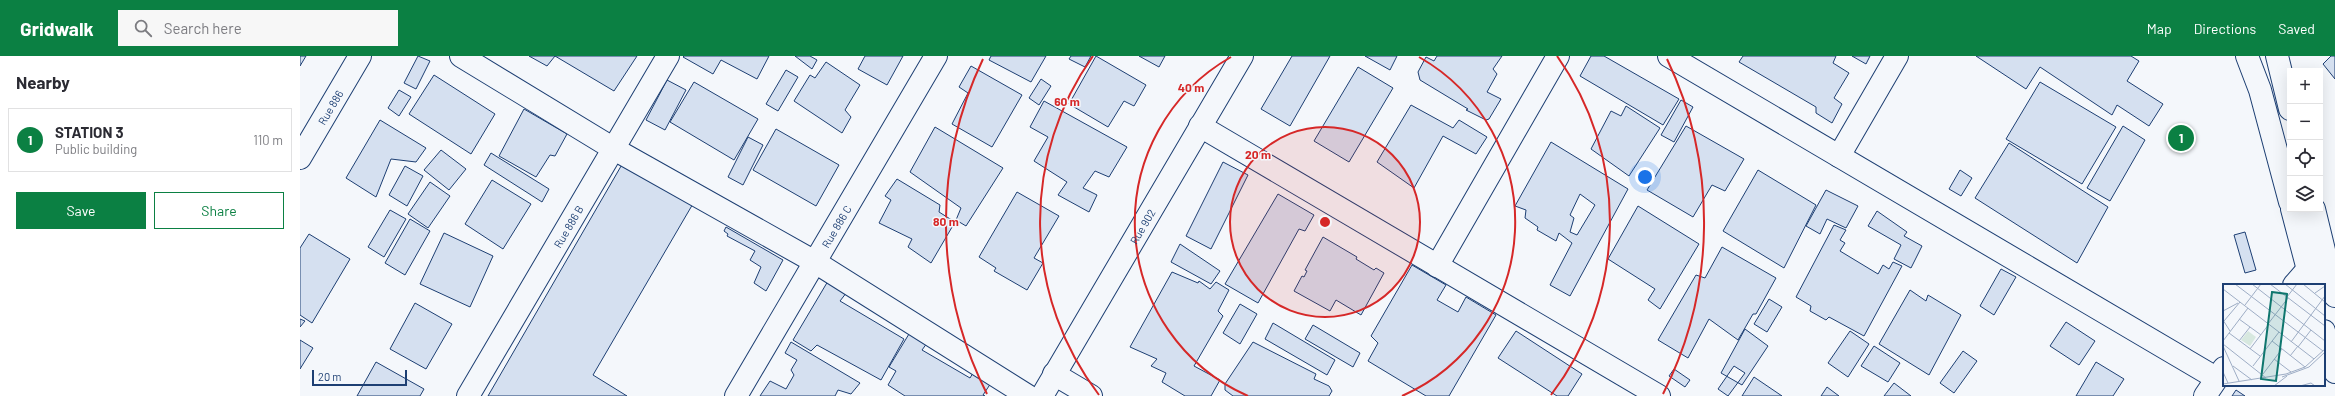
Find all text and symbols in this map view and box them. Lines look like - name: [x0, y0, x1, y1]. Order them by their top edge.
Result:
- search box: [118, 10, 398, 46]
- text: Gridwalk: [20, 17, 94, 40]
- icon: search: [132, 17, 154, 39]
- text: Search here: [164, 19, 242, 37]
- text: Map: [2147, 20, 2172, 37]
- text: Directions: [2194, 20, 2256, 37]
- text: Saved: [2278, 20, 2315, 37]
- map controls: [2287, 68, 2323, 212]
- button: +: [2287, 68, 2323, 104]
- text: Nearby: [16, 72, 70, 92]
- text: 40 m: [1178, 80, 1204, 94]
- street label: Rue 886: [315, 87, 345, 127]
- text: 60 m: [1054, 94, 1080, 108]
- button: −: [2287, 104, 2323, 140]
- text: STATION 3: [55, 123, 124, 141]
- pin: 1: [2168, 123, 2194, 153]
- text: 1: [28, 132, 32, 148]
- text: 110 m: [253, 132, 283, 148]
- button: locate: [2287, 140, 2323, 176]
- text: Public building: [55, 141, 137, 157]
- text: 20 m: [1245, 147, 1271, 161]
- your location: [1635, 167, 1655, 187]
- button: layers: [2287, 176, 2323, 212]
- button: Save: [16, 192, 146, 229]
- button: Share: [154, 192, 284, 229]
- street label: Rue 886 B: [550, 203, 585, 250]
- street label: Rue 886 C: [818, 203, 853, 250]
- street label: Rue 902: [1127, 206, 1157, 246]
- text: 80 m: [933, 214, 959, 228]
- centre of rings: [1318, 215, 1332, 229]
- inset map: [2223, 284, 2325, 386]
- scale bar: [312, 368, 407, 387]
- text: 20 m: [318, 370, 341, 383]

